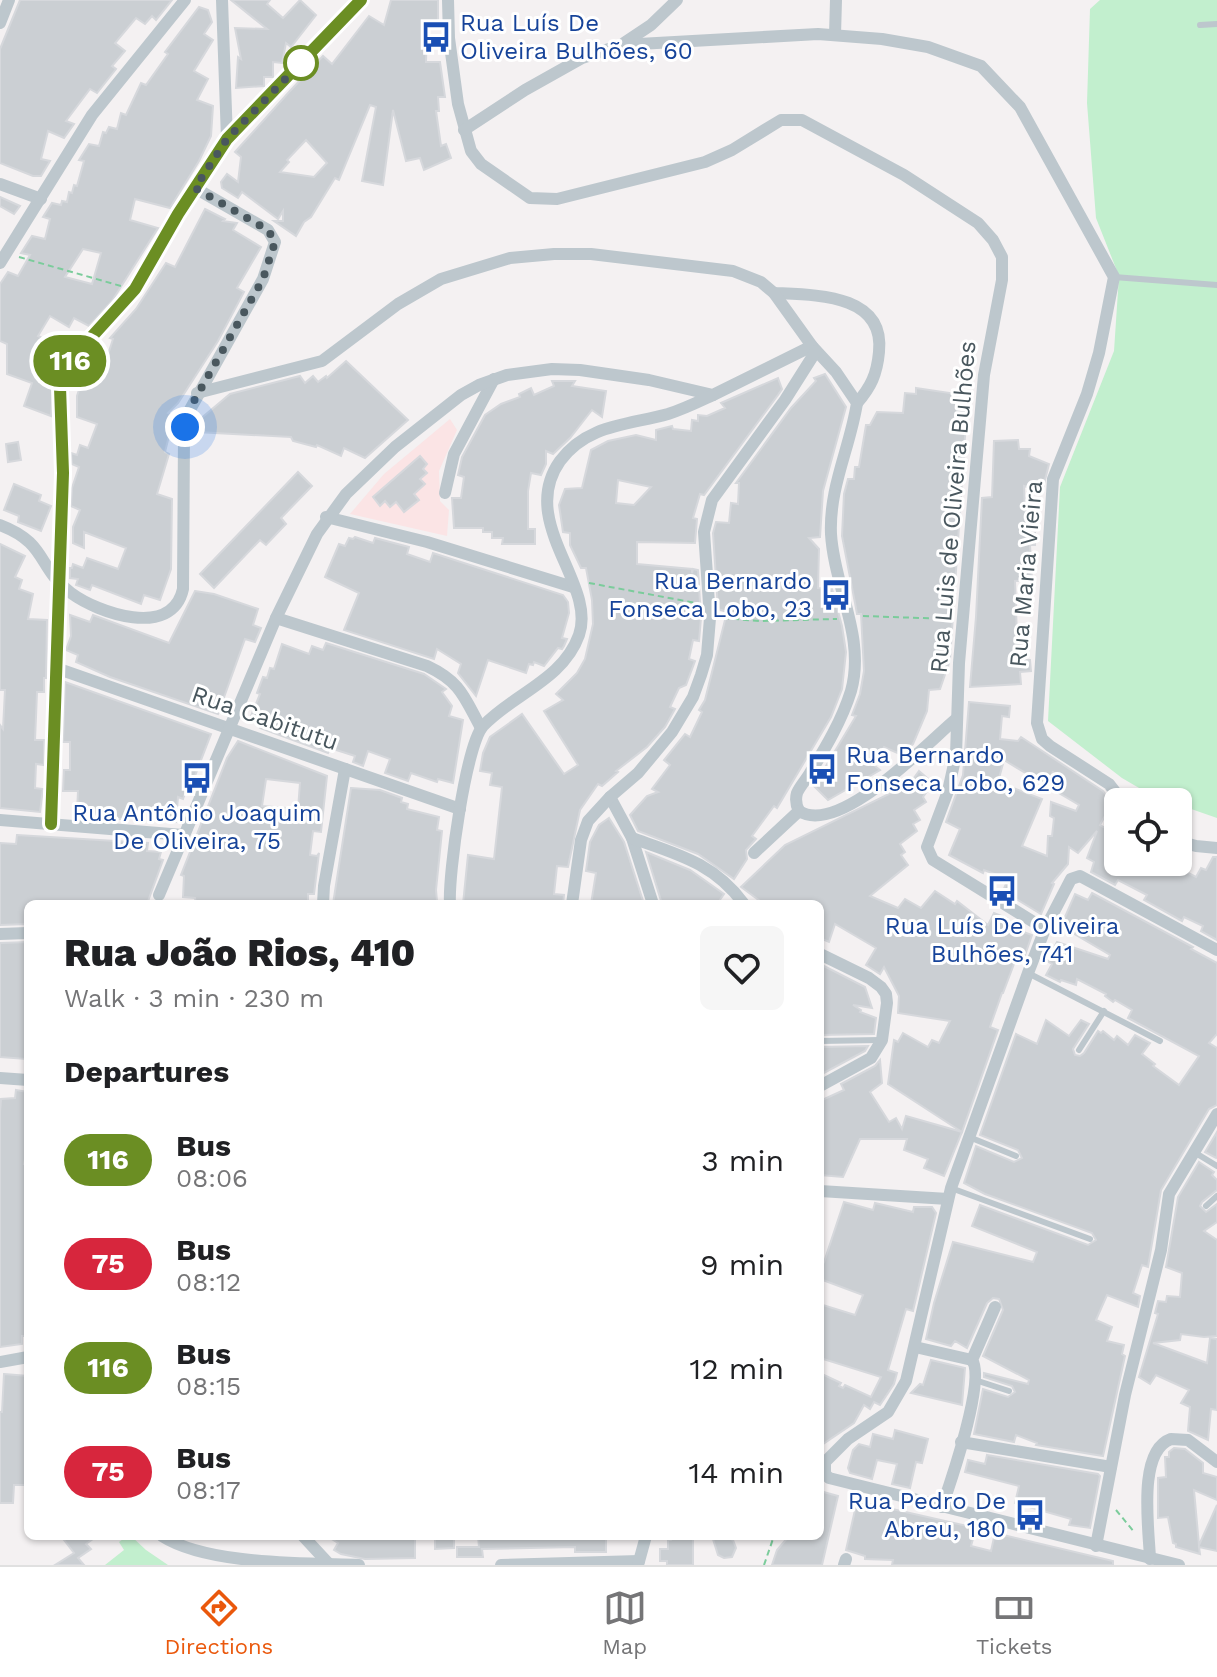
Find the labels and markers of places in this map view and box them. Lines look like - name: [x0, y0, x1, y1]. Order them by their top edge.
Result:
- place label: Rua Luís De Oliveira Bulhões, 60: [460, 9, 693, 65]
- bus stop icon: Rua Luís De Oliveira Bulhões, 60: [419, 20, 453, 54]
- unlabelled marker: [284, 46, 318, 80]
- place label: Rua Bernardo Fonseca Lobo, 23: [608, 567, 812, 623]
- bus stop icon: Rua Bernardo Fonseca Lobo, 23: [819, 578, 853, 612]
- place label: Rua Bernardo Fonseca Lobo, 629: [846, 741, 1065, 797]
- bus stop icon: Rua Bernardo Fonseca Lobo, 629: [805, 752, 839, 786]
- bus stop icon: Rua Antônio Joaquim De Oliveira, 75: [180, 761, 214, 795]
- place label: Rua Antônio Joaquim De Oliveira, 75: [72, 799, 322, 855]
- bus stop icon: Rua Luís De Oliveira Bulhões, 741: [985, 874, 1019, 908]
- place label: Rua Luís De Oliveira Bulhões, 741: [885, 912, 1119, 968]
- place label: Rua Pedro De Abreu, 180: [848, 1487, 1006, 1543]
- bus stop icon: Rua Pedro De Abreu, 180: [1013, 1498, 1047, 1532]

